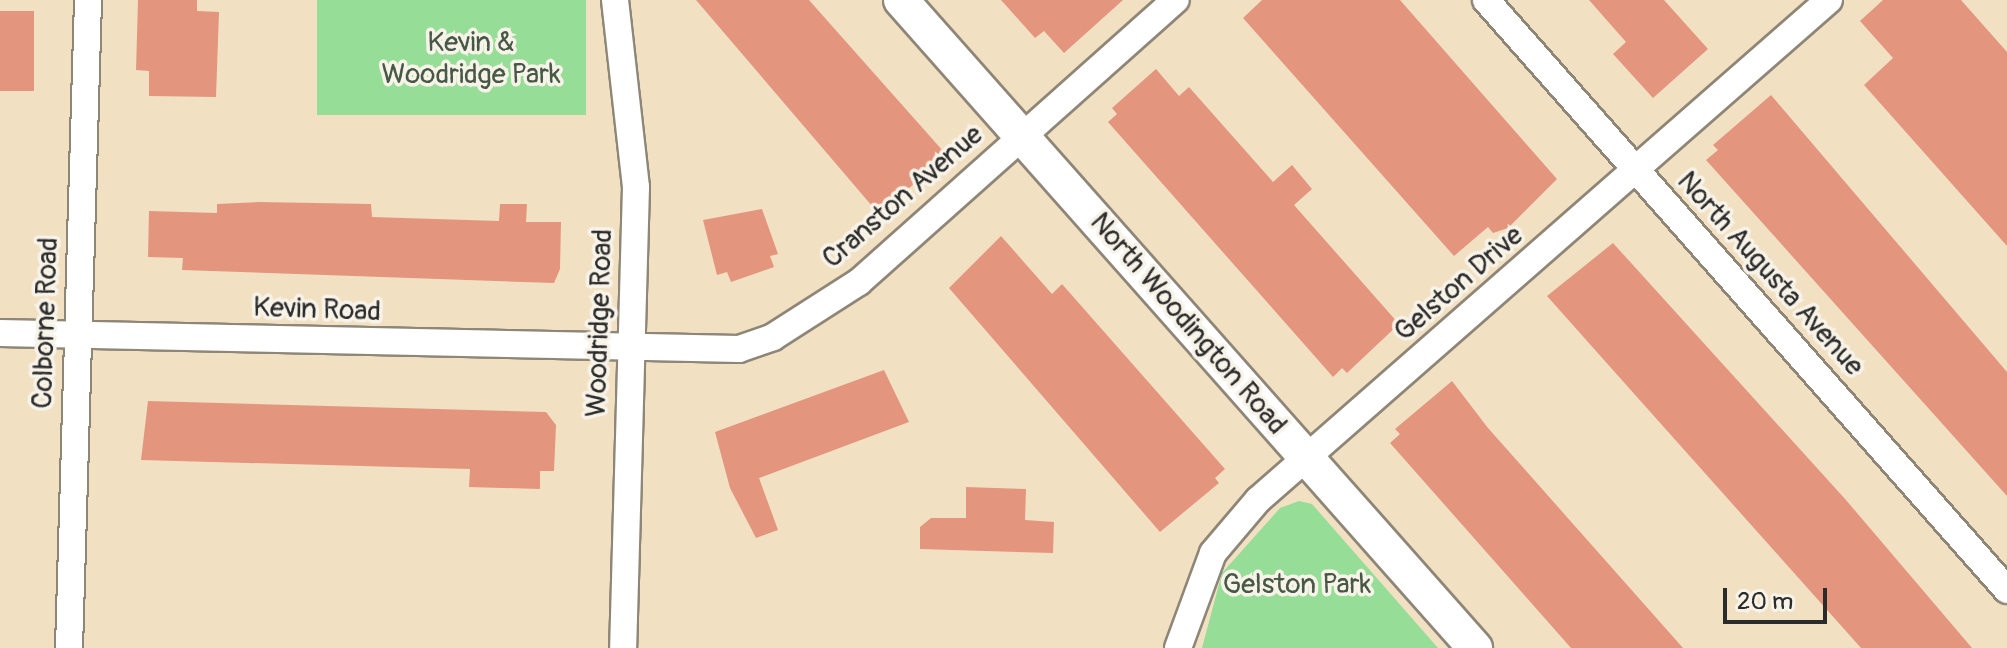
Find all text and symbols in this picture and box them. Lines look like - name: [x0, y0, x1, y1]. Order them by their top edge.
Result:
- park label: Kevin & Woodridge Park: [381, 26, 561, 92]
- street label: Cranston Avenue: [816, 118, 990, 276]
- street label: North Augusta Avenue: [1670, 165, 1870, 383]
- street label: North Woodington Road: [1083, 206, 1293, 442]
- street label: Gelston Drive: [1388, 219, 1530, 349]
- street label: Woodridge Road: [580, 228, 620, 418]
- street label: Colborne Road: [26, 237, 66, 409]
- street label: Kevin Road: [253, 291, 381, 329]
- park label: Gelston Park: [1223, 568, 1371, 602]
- scale bar: [1727, 572, 1831, 622]
- text: 20 m: [1737, 587, 1793, 616]

